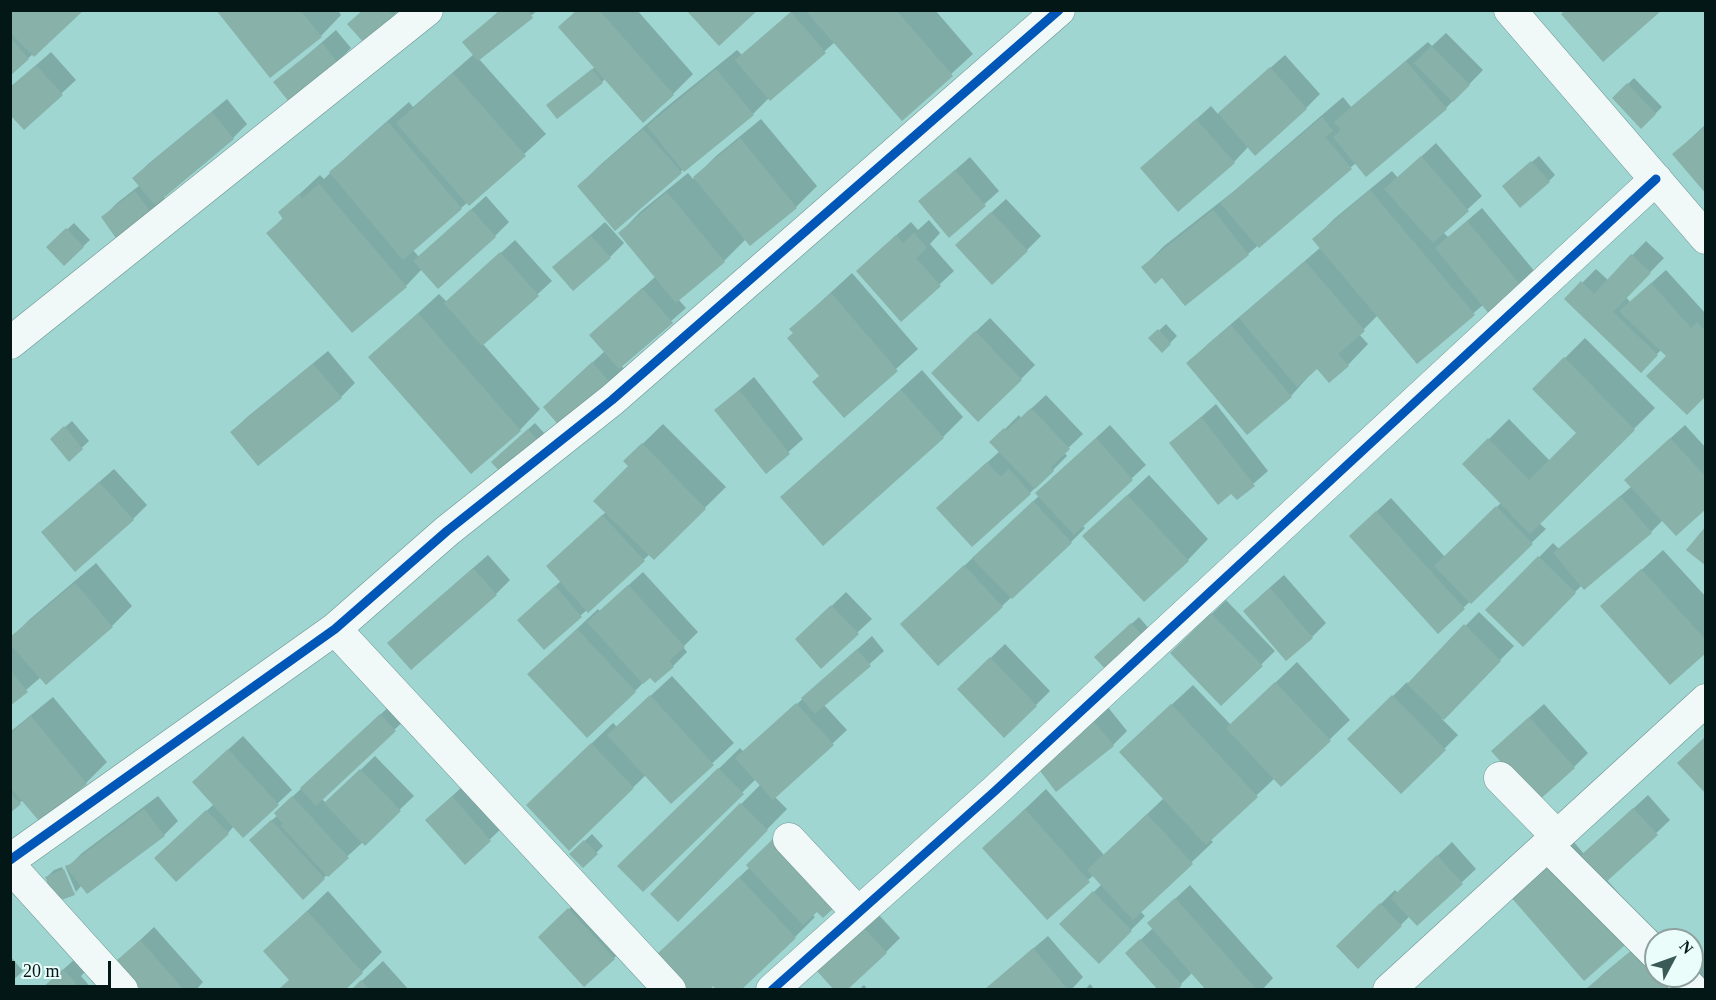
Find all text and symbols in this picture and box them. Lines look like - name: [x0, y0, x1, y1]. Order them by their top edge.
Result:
- north arrow: [1644, 928, 1704, 988]
- text: N: [1676, 937, 1697, 957]
- scale bar: [15, 949, 114, 987]
- text: 20 m: [23, 961, 60, 981]

